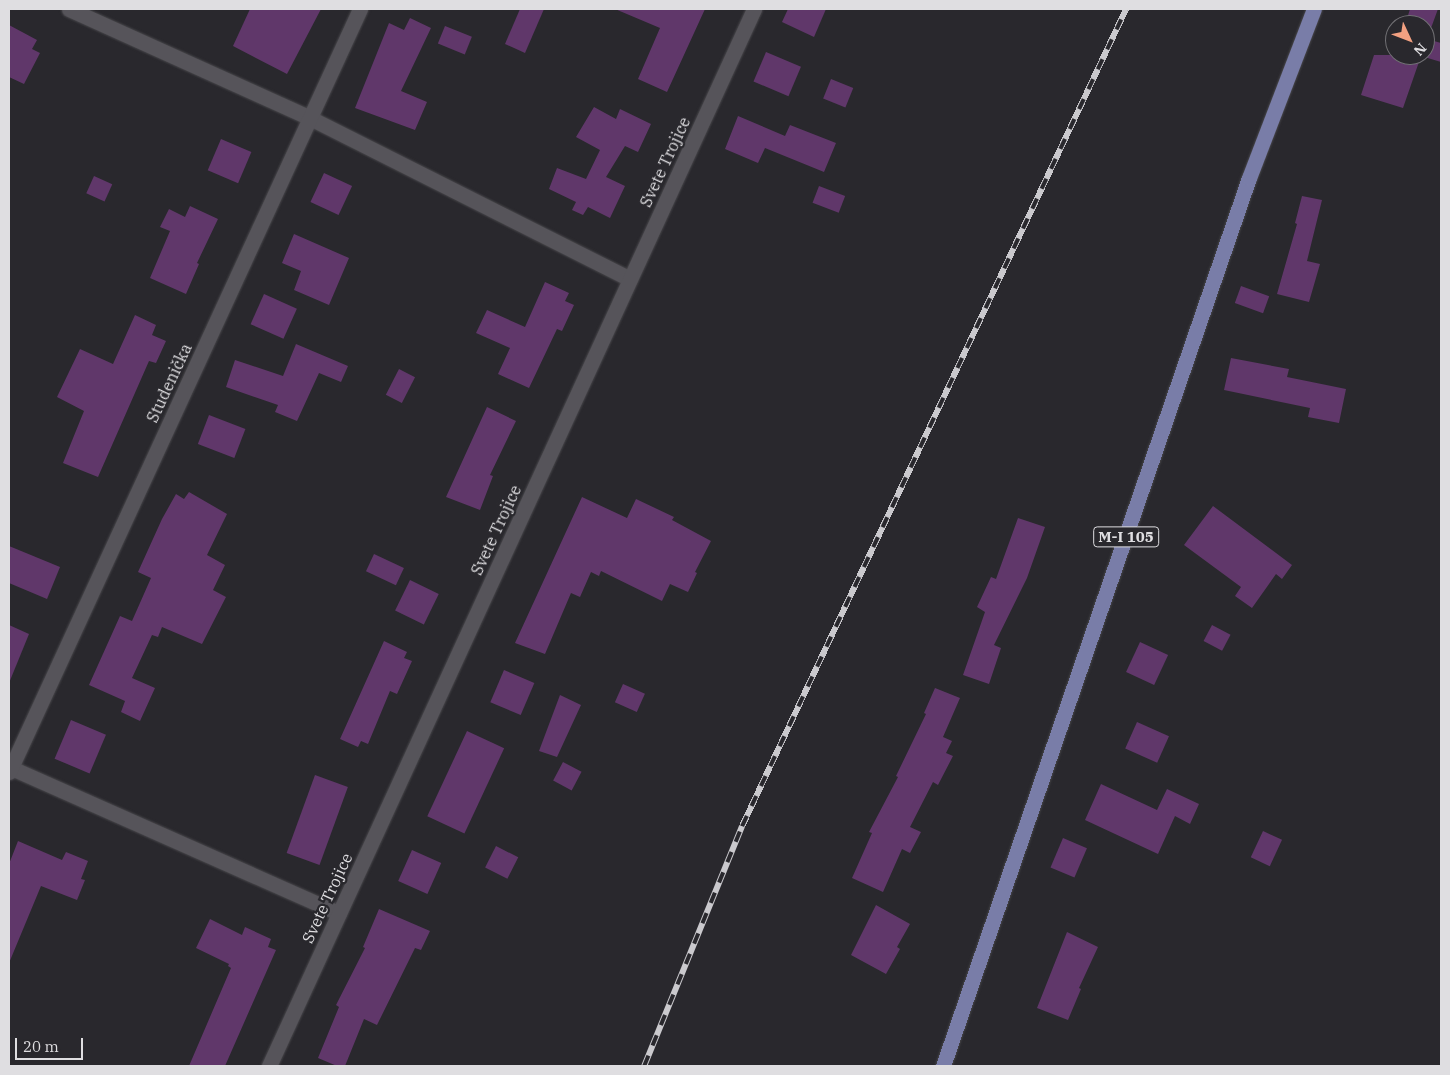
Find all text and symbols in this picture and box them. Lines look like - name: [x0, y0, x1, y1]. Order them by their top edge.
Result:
- north arrow: [1385, 15, 1435, 65]
- text: N: [1410, 39, 1431, 60]
- street label: Svete Trojice: [636, 114, 694, 210]
- street label: Studenička: [142, 340, 196, 426]
- street label: Svete Trojice: [467, 482, 525, 578]
- road number: M-I 105: [1092, 524, 1160, 550]
- street label: Svete Trojice: [298, 850, 356, 946]
- scale bar: [18, 1028, 85, 1060]
- text: 20 m: [23, 1037, 59, 1056]

